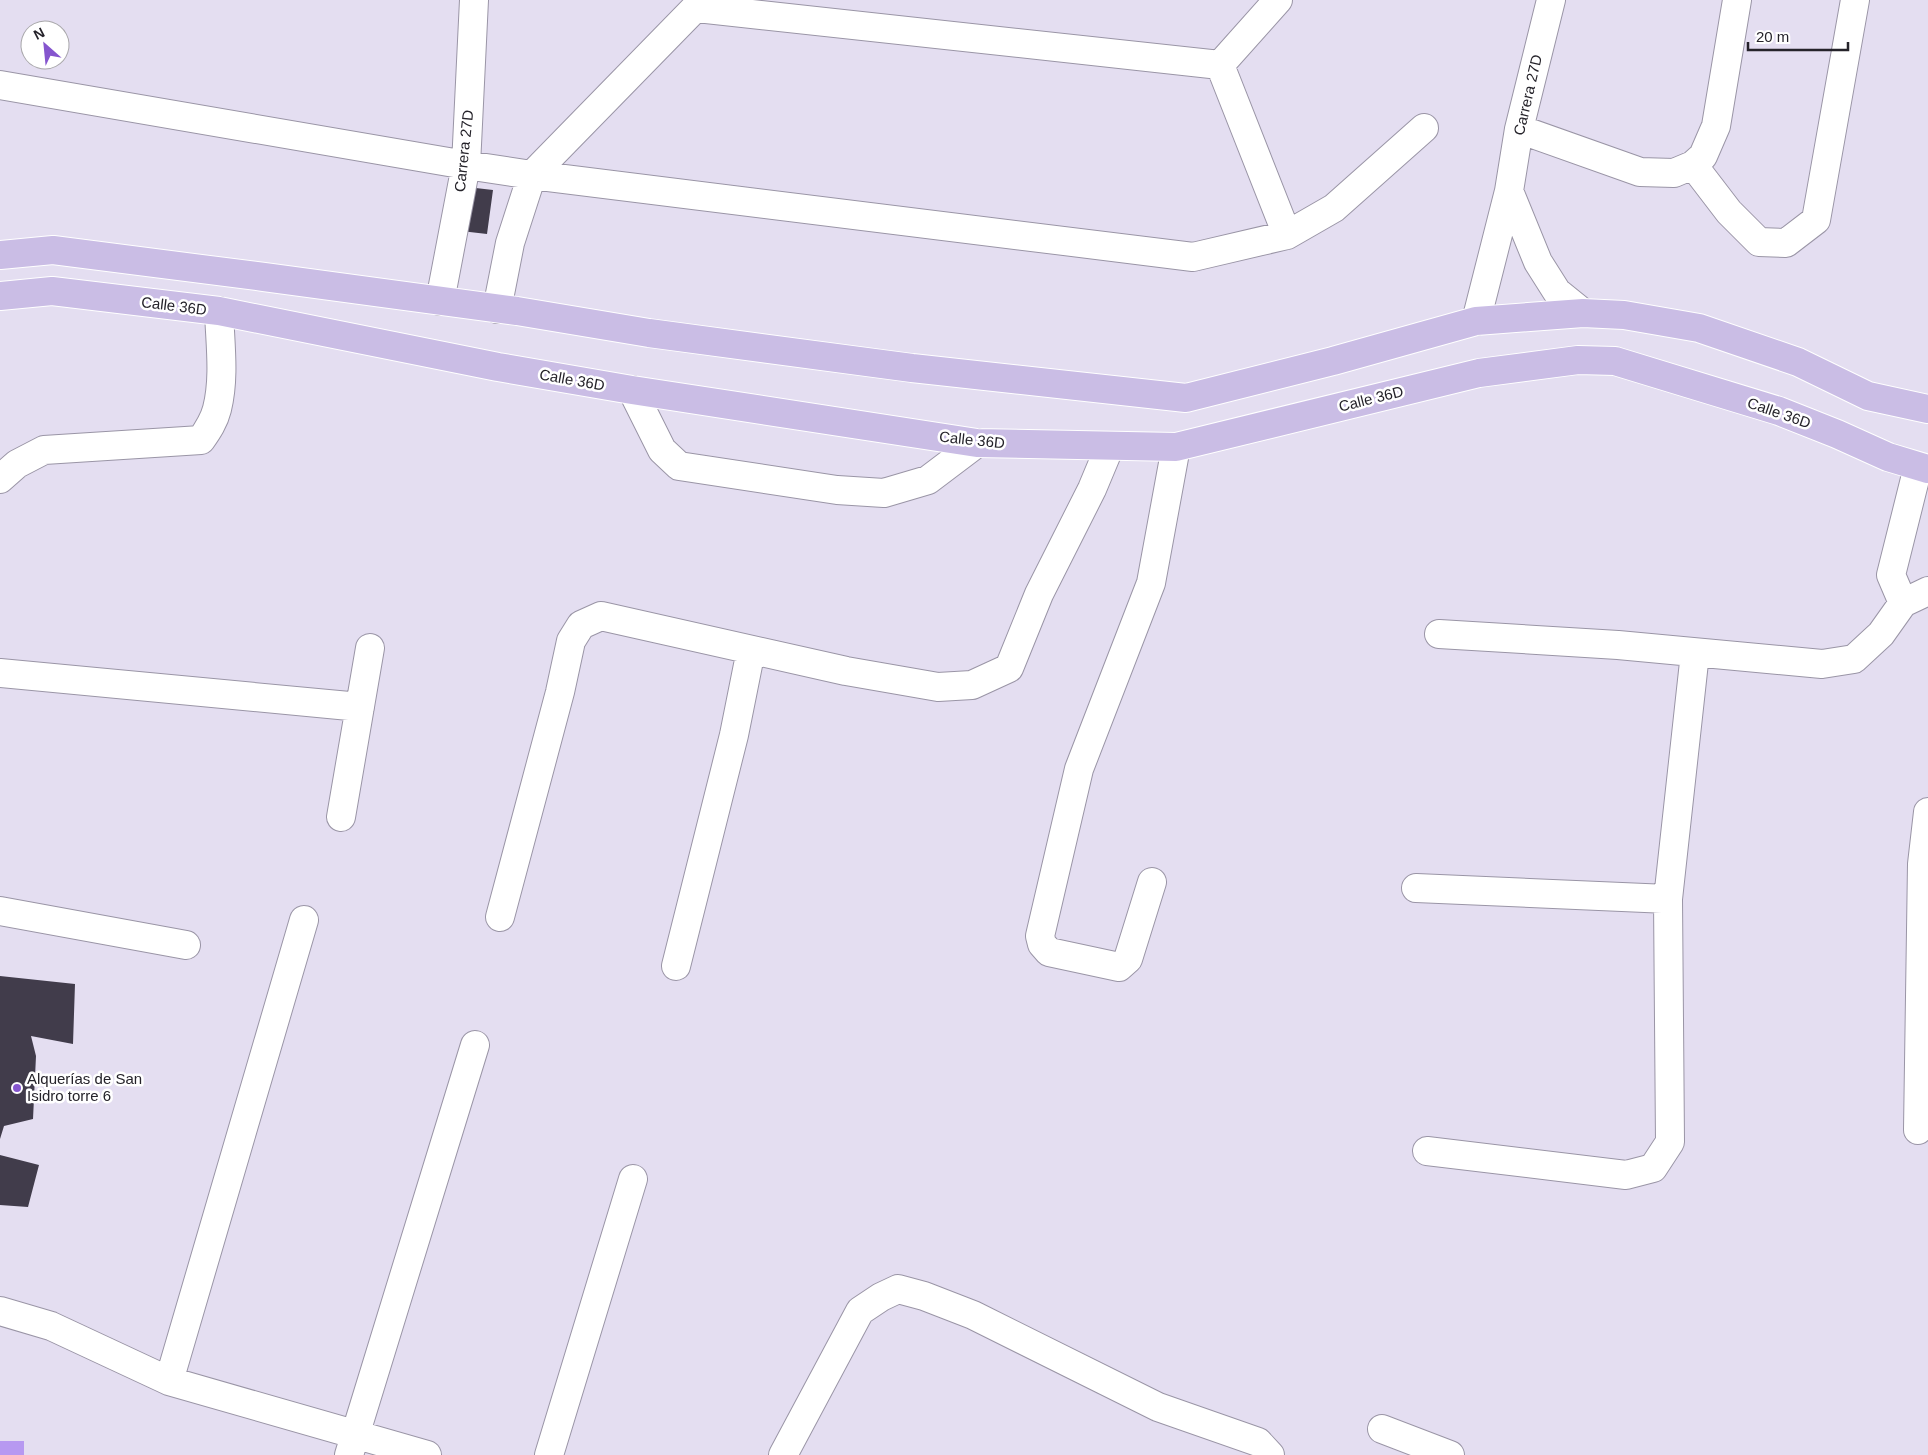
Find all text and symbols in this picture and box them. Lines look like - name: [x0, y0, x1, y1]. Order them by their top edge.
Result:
- north arrow: [20, 20, 70, 70]
- scale bar: [1748, 20, 1848, 52]
- text: N: [31, 24, 47, 43]
- text: 20 m: [1756, 28, 1789, 45]
- street label: Carrera 27D: [1510, 53, 1545, 137]
- street label: Carrera 27D: [451, 109, 476, 193]
- street label: Calle 36D: [140, 293, 208, 318]
- street label: Calle 36D: [538, 365, 606, 394]
- street label: Calle 36D: [1337, 382, 1405, 415]
- street label: Calle 36D: [1745, 394, 1813, 431]
- street label: Calle 36D: [938, 428, 1006, 451]
- place label: Alquerías de San Isidro torre 6: [27, 1070, 142, 1104]
- marker: Alquerías de San Isidro torre 6: [11, 1082, 23, 1094]

